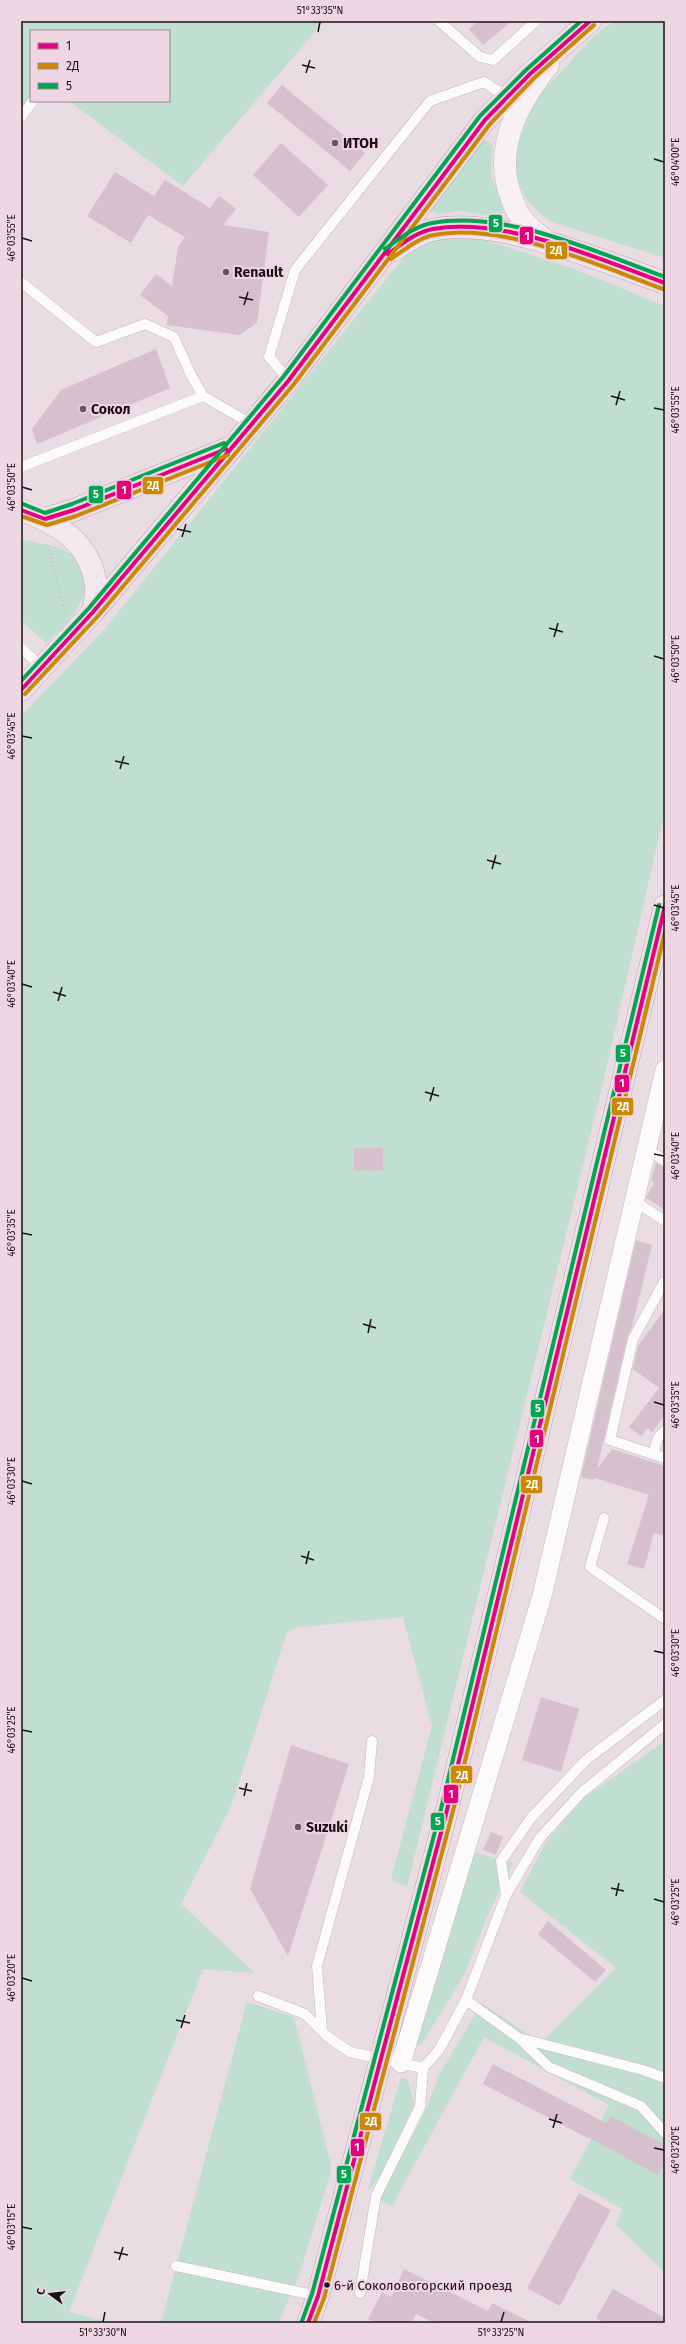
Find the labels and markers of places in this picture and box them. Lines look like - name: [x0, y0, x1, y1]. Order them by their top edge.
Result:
- place label: ИТОН: [343, 135, 378, 152]
- marker: ИТОН: [330, 138, 340, 148]
- place label: Renault: [234, 264, 284, 281]
- marker: Renault: [221, 267, 231, 277]
- place label: Сокол: [91, 401, 130, 418]
- marker: Сокол: [78, 404, 88, 414]
- place label: Suzuki: [306, 1819, 348, 1836]
- marker: Suzuki: [293, 1822, 303, 1832]
- place label: 6-й Соколовогорский проезд: [334, 2278, 512, 2293]
- marker: 6-й Соколовогорский проезд: [322, 2280, 332, 2290]

